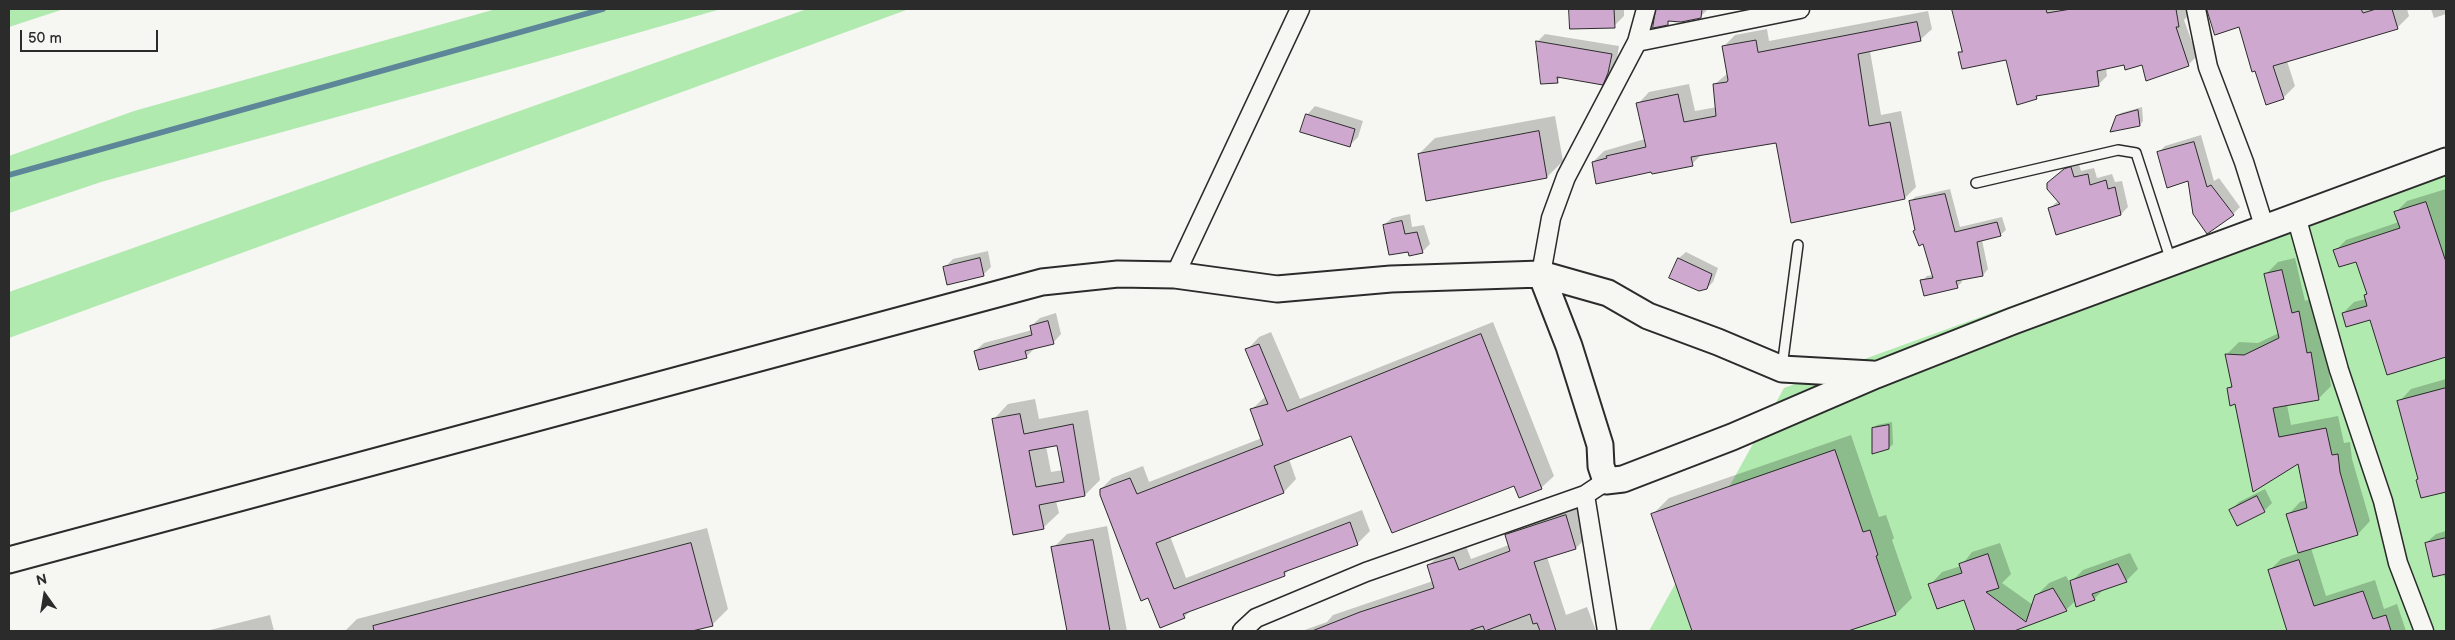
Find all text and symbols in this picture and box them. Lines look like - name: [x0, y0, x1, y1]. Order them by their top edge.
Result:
- scale bar: [22, 20, 160, 52]
- text: 50 m: [28, 29, 62, 48]
- north arrow: [20, 570, 70, 620]
- text: N: [34, 570, 49, 589]

